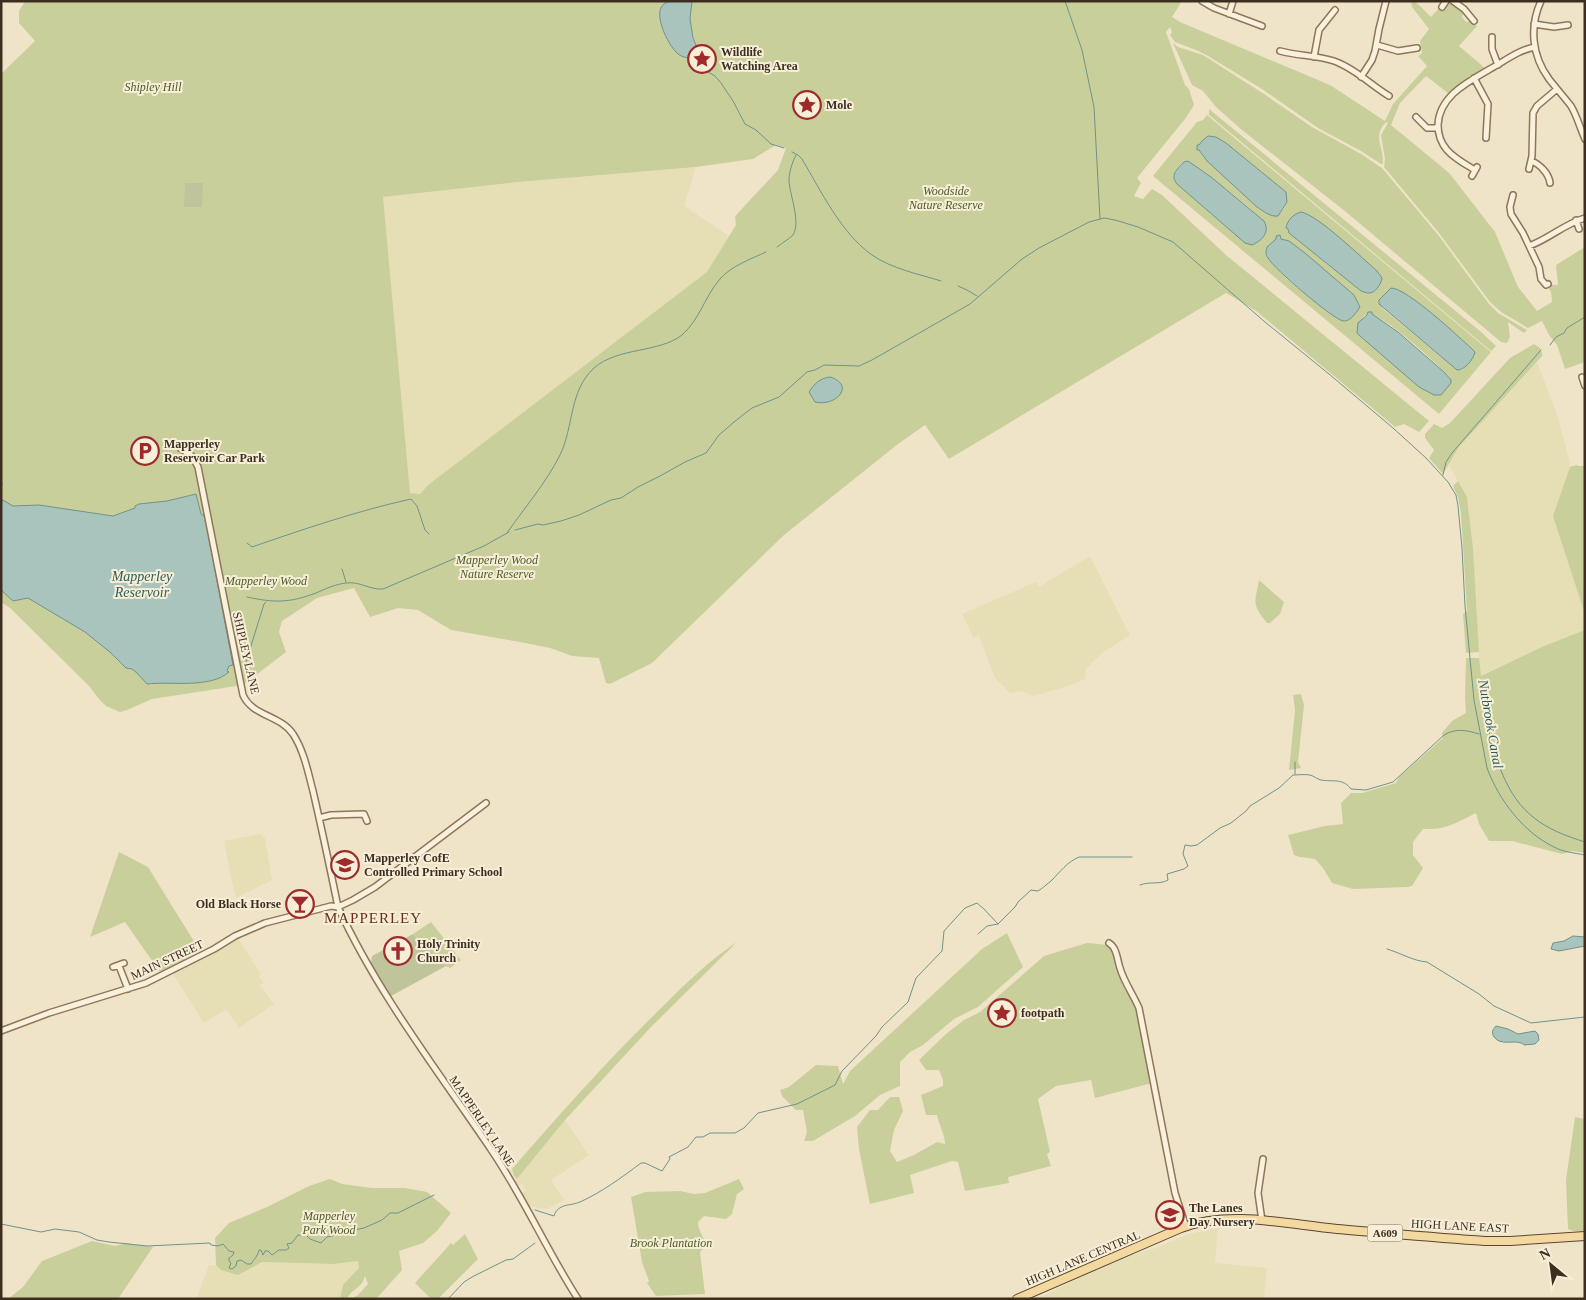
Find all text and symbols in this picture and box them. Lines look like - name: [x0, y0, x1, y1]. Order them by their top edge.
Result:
- place icon: Wildlife Watching Area: [687, 44, 717, 74]
- place label: Wildlife Watching Area: [721, 45, 798, 73]
- park label: Shipley Hill: [125, 80, 182, 94]
- place icon: Mole: [792, 90, 822, 120]
- place label: Mole: [826, 98, 853, 112]
- park label: Woodside Nature Reserve: [908, 184, 984, 212]
- parking icon: Mapperley Reservoir Car Park: [130, 436, 160, 466]
- place label: Mapperley Reservoir Car Park: [164, 437, 265, 465]
- park label: Mapperley Wood Nature Reserve: [455, 553, 539, 581]
- water label: Mapperley Reservoir: [111, 569, 173, 600]
- park label: Mapperley Wood: [224, 574, 308, 588]
- street label: SHIPLEY LANE: [230, 611, 262, 695]
- water label: Nutbrook Canal: [1475, 677, 1506, 770]
- school or university icon: Mapperley CofE Controlled Primary School: [330, 850, 360, 880]
- place label: Mapperley CofE Controlled Primary School: [364, 851, 503, 879]
- bar icon: Old Black Horse: [285, 889, 315, 919]
- place label: Old Black Horse: [196, 897, 282, 911]
- district label: MAPPERLEY: [324, 910, 422, 926]
- church icon: Holy Trinity Church: [383, 936, 413, 966]
- street label: MAIN STREET: [128, 937, 206, 983]
- place label: Holy Trinity Church: [417, 937, 480, 965]
- place icon: footpath: [987, 998, 1017, 1028]
- place label: footpath: [1021, 1006, 1065, 1020]
- street label: MAPPERLEY LANE: [447, 1073, 517, 1169]
- school or university icon: The Lanes Day Nursery: [1155, 1200, 1185, 1230]
- place label: The Lanes Day Nursery: [1189, 1201, 1255, 1229]
- park label: Mapperley Park Wood: [301, 1209, 357, 1237]
- street label: HIGH LANE EAST: [1411, 1216, 1510, 1236]
- road number: A609: [1368, 1224, 1402, 1242]
- street label: HIGH LANE CENTRAL: [1024, 1227, 1142, 1289]
- park label: Brook Plantation: [630, 1236, 712, 1250]
- north arrow: [1526, 1240, 1576, 1290]
- text: N: [1537, 1245, 1553, 1263]

